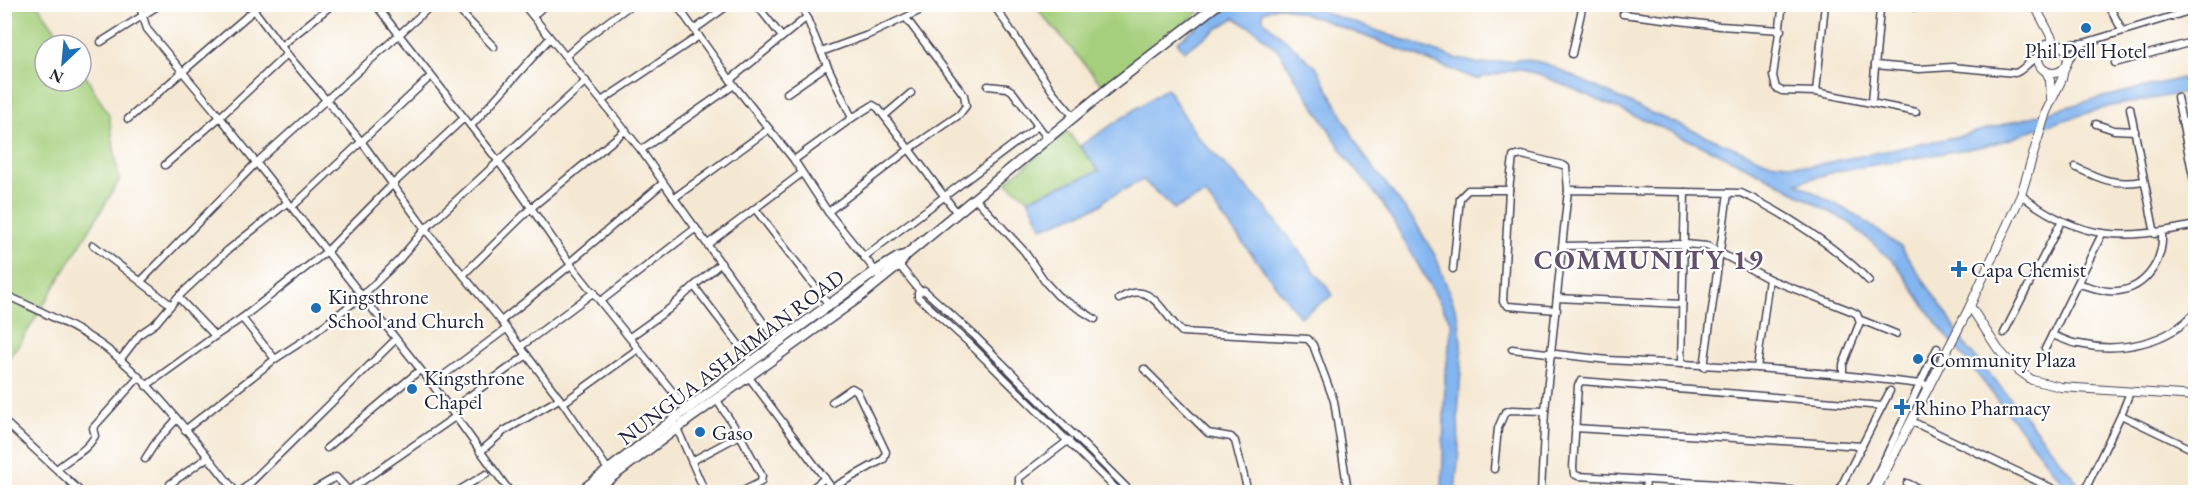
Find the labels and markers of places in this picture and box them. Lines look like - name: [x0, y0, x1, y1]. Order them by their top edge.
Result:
- marker: Phil Dell Hotel: [2079, 21, 2093, 35]
- place label: Phil Dell Hotel: [2025, 37, 2147, 64]
- place label: Capa Chemist: [1971, 256, 2087, 283]
- marker: Capa Chemist: [1952, 262, 1966, 276]
- place label: Kingsthrone School and Church: [328, 283, 484, 334]
- marker: Kingsthrone School and Church: [309, 301, 323, 315]
- place label: Community Plaza: [1930, 346, 2077, 373]
- marker: Community Plaza: [1911, 352, 1925, 366]
- place label: Kingsthrone Chapel: [424, 364, 525, 415]
- marker: Kingsthrone Chapel: [405, 382, 419, 396]
- place label: Rhino Pharmacy: [1914, 394, 2051, 421]
- marker: Rhino Pharmacy: [1895, 400, 1909, 414]
- place label: Gaso: [712, 419, 753, 446]
- marker: Gaso: [693, 425, 707, 439]

